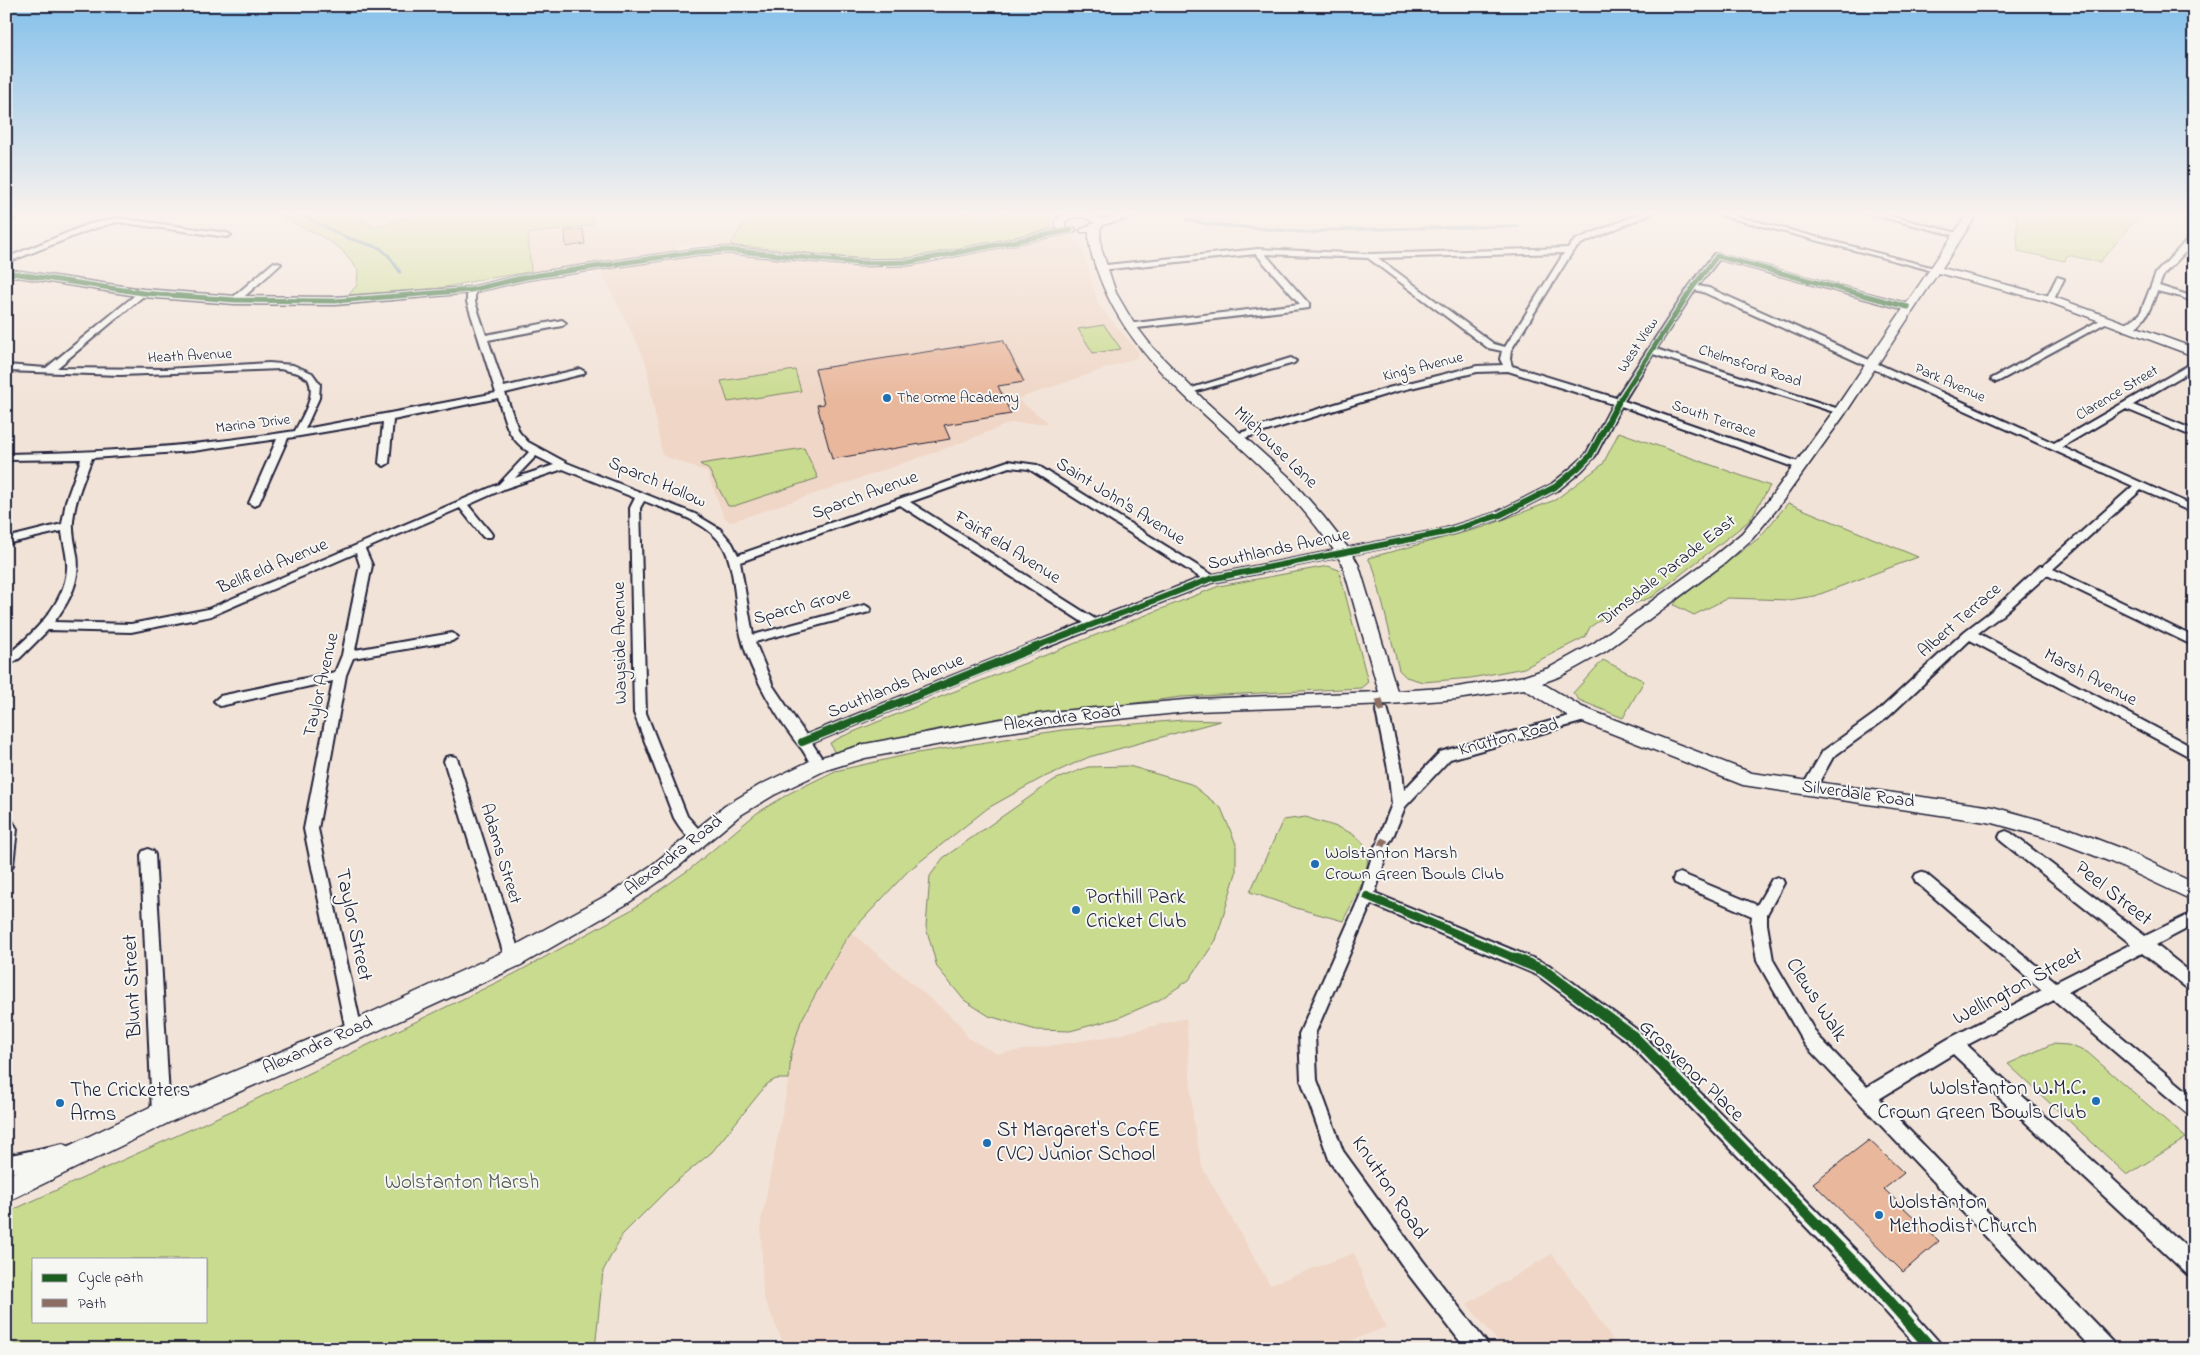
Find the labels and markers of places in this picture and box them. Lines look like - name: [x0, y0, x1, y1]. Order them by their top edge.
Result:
- place label: The Orme Academy: [897, 387, 1019, 410]
- marker: The Orme Academy: [881, 392, 893, 404]
- place label: Wolstanton Marsh Crown Green Bowls Club: [1325, 841, 1504, 888]
- marker: Wolstanton Marsh Crown Green Bowls Club: [1309, 858, 1321, 870]
- place label: Porthill Park Cricket Club: [1086, 883, 1186, 937]
- marker: Porthill Park Cricket Club: [1070, 904, 1082, 916]
- place label: Wolstanton W.M.C. Crown Green Bowls Club: [1878, 1074, 2086, 1128]
- place label: The Cricketers Arms: [70, 1076, 190, 1130]
- marker: Wolstanton W.M.C. Crown Green Bowls Club: [2090, 1095, 2102, 1107]
- marker: The Cricketers Arms: [54, 1097, 66, 1109]
- place label: St Margaret's CofE (VC) Junior School: [997, 1116, 1160, 1170]
- marker: St Margaret's CofE (VC) Junior School: [981, 1137, 993, 1149]
- place label: Wolstanton Methodist Church: [1889, 1188, 2037, 1242]
- marker: Wolstanton Methodist Church: [1873, 1209, 1885, 1221]

